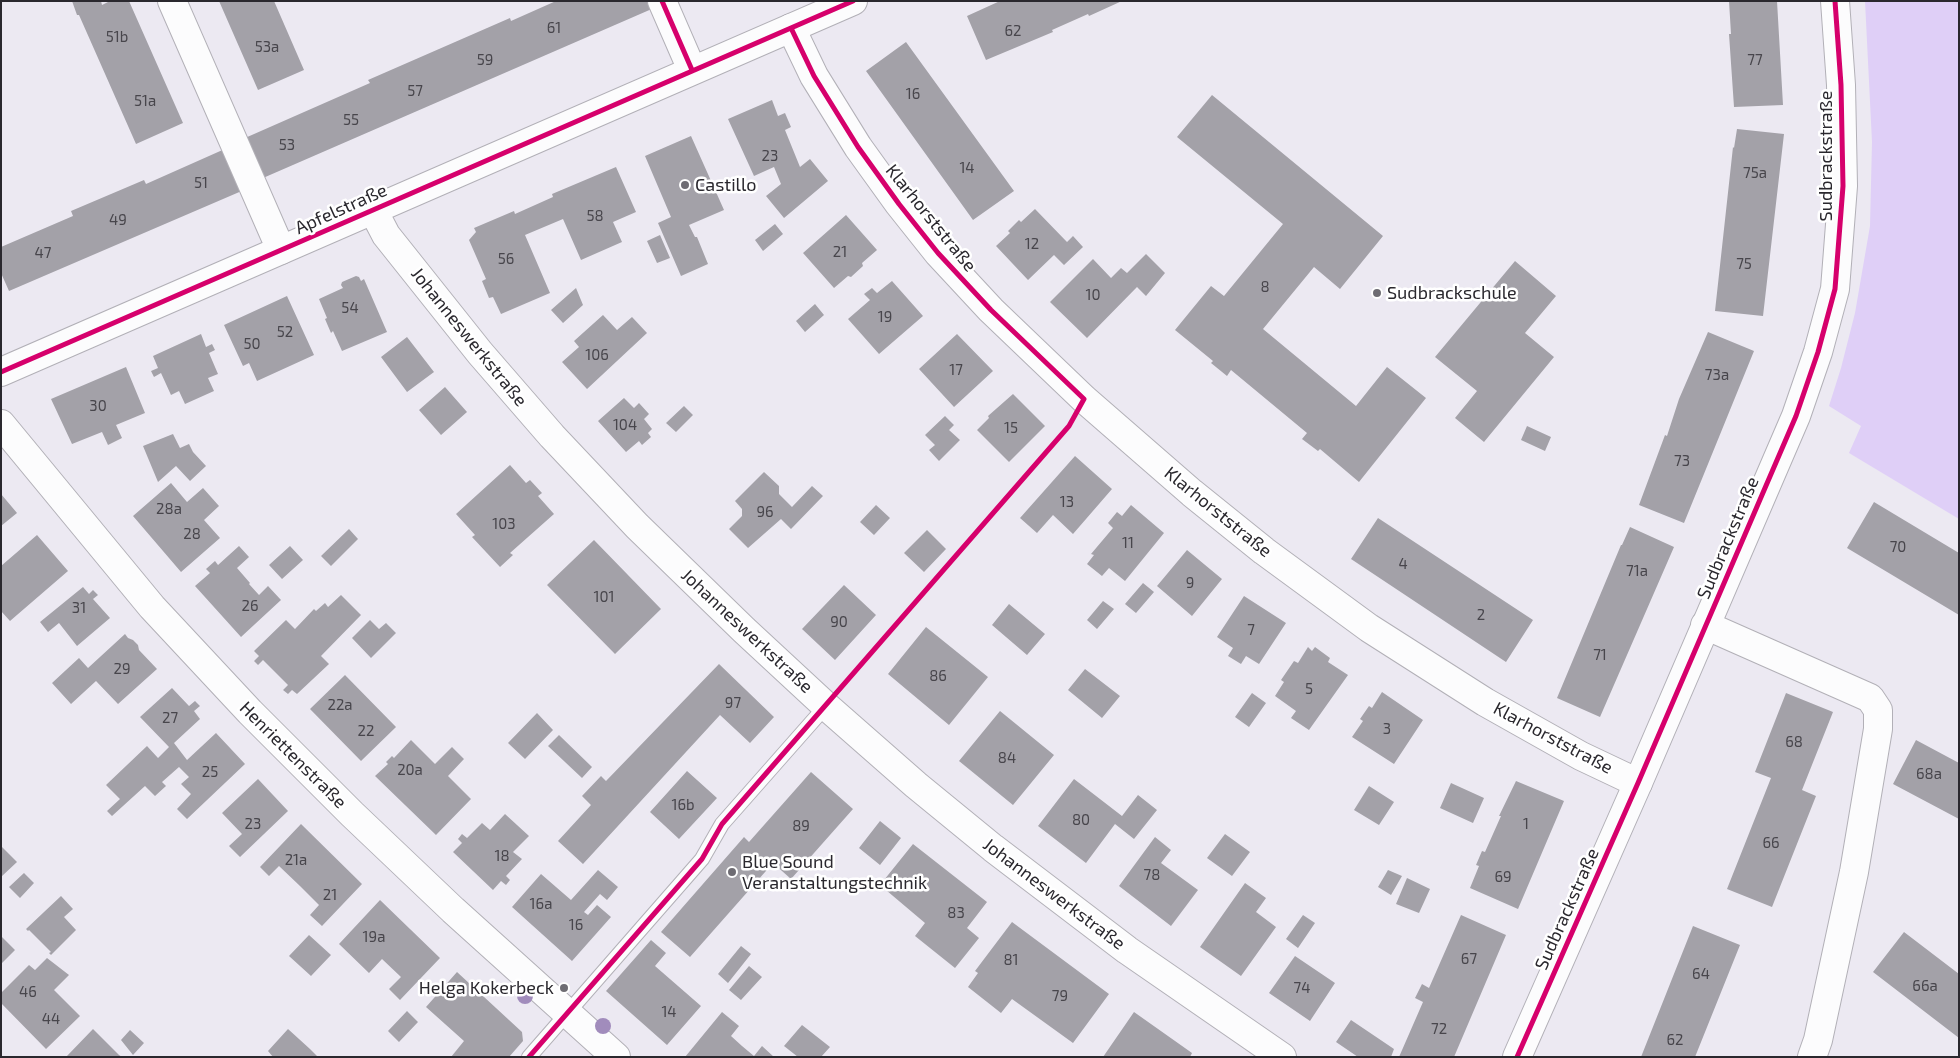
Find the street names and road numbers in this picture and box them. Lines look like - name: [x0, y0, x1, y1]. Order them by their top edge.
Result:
- street label: Sudbrackstraße: [1815, 91, 1837, 221]
- street label: Klarhorststraße: [881, 160, 981, 276]
- street label: Apfelstraße: [292, 179, 390, 239]
- street label: Johanneswerkstraße: [406, 263, 532, 411]
- street label: Klarhorststraße: [1160, 462, 1276, 562]
- street label: Sudbrackstraße: [1692, 474, 1764, 602]
- street label: Johanneswerkstraße: [677, 564, 817, 698]
- street label: Henriettenstraße: [235, 697, 351, 813]
- street label: Klarhorststraße: [1490, 698, 1616, 778]
- street label: Johanneswerkstraße: [979, 834, 1129, 954]
- street label: Sudbrackstraße: [1531, 845, 1603, 973]

